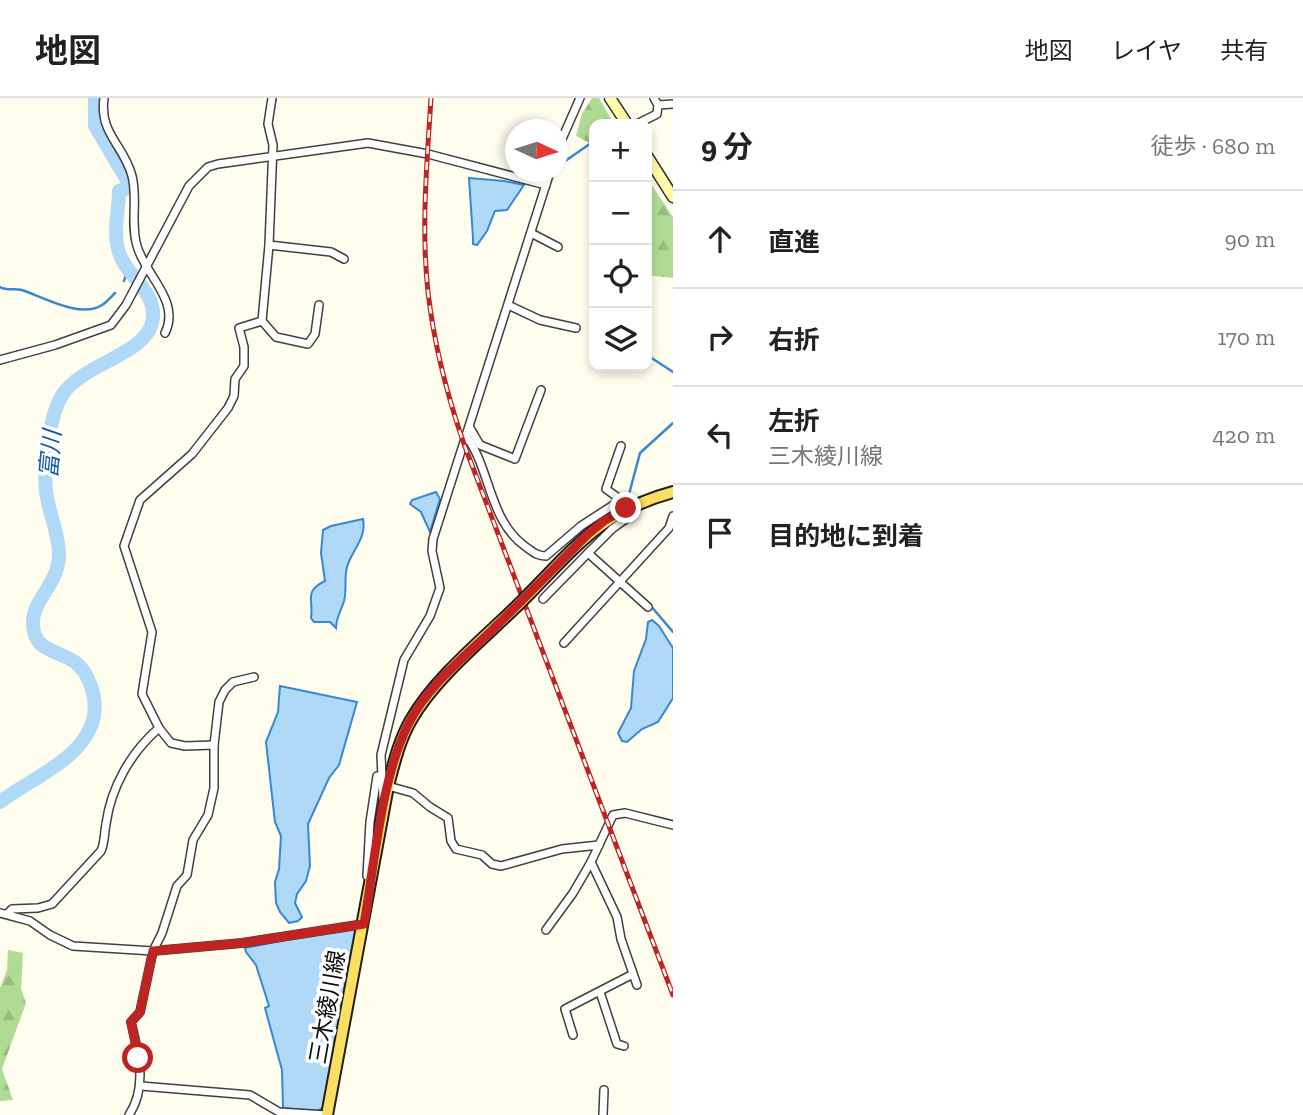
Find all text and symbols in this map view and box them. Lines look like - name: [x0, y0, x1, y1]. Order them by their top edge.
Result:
- text: 地図: [35, 31, 101, 70]
- text: 地図: [1025, 36, 1073, 65]
- text: レイヤ: [1111, 36, 1182, 65]
- text: 共有: [1220, 36, 1268, 65]
- north arrow: [505, 119, 568, 182]
- map controls: [589, 119, 652, 371]
- button: +: [589, 119, 652, 182]
- text: 9 分: [701, 129, 753, 165]
- text: 徒歩 · 680 m: [1151, 132, 1275, 160]
- button: −: [589, 182, 652, 245]
- icon: ahead: [701, 220, 739, 258]
- text: 90 m: [1224, 225, 1275, 253]
- text: 直進: [768, 226, 820, 258]
- button: locate: [589, 245, 652, 308]
- button: layers: [589, 308, 652, 371]
- icon: right: [701, 318, 739, 356]
- text: 170 m: [1217, 323, 1275, 351]
- text: 右折: [768, 324, 820, 356]
- text: 左折: [768, 405, 820, 437]
- icon: left: [701, 416, 739, 454]
- text: 420 m: [1212, 421, 1275, 449]
- water label: 富川: [33, 426, 67, 479]
- text: 三木綾川線: [768, 442, 883, 470]
- route end: [610, 492, 641, 523]
- icon: arrive: [701, 514, 739, 552]
- text: 目的地に到着: [768, 520, 924, 552]
- street label: 三木綾川線: [303, 948, 351, 1066]
- route start: [122, 1042, 153, 1073]

